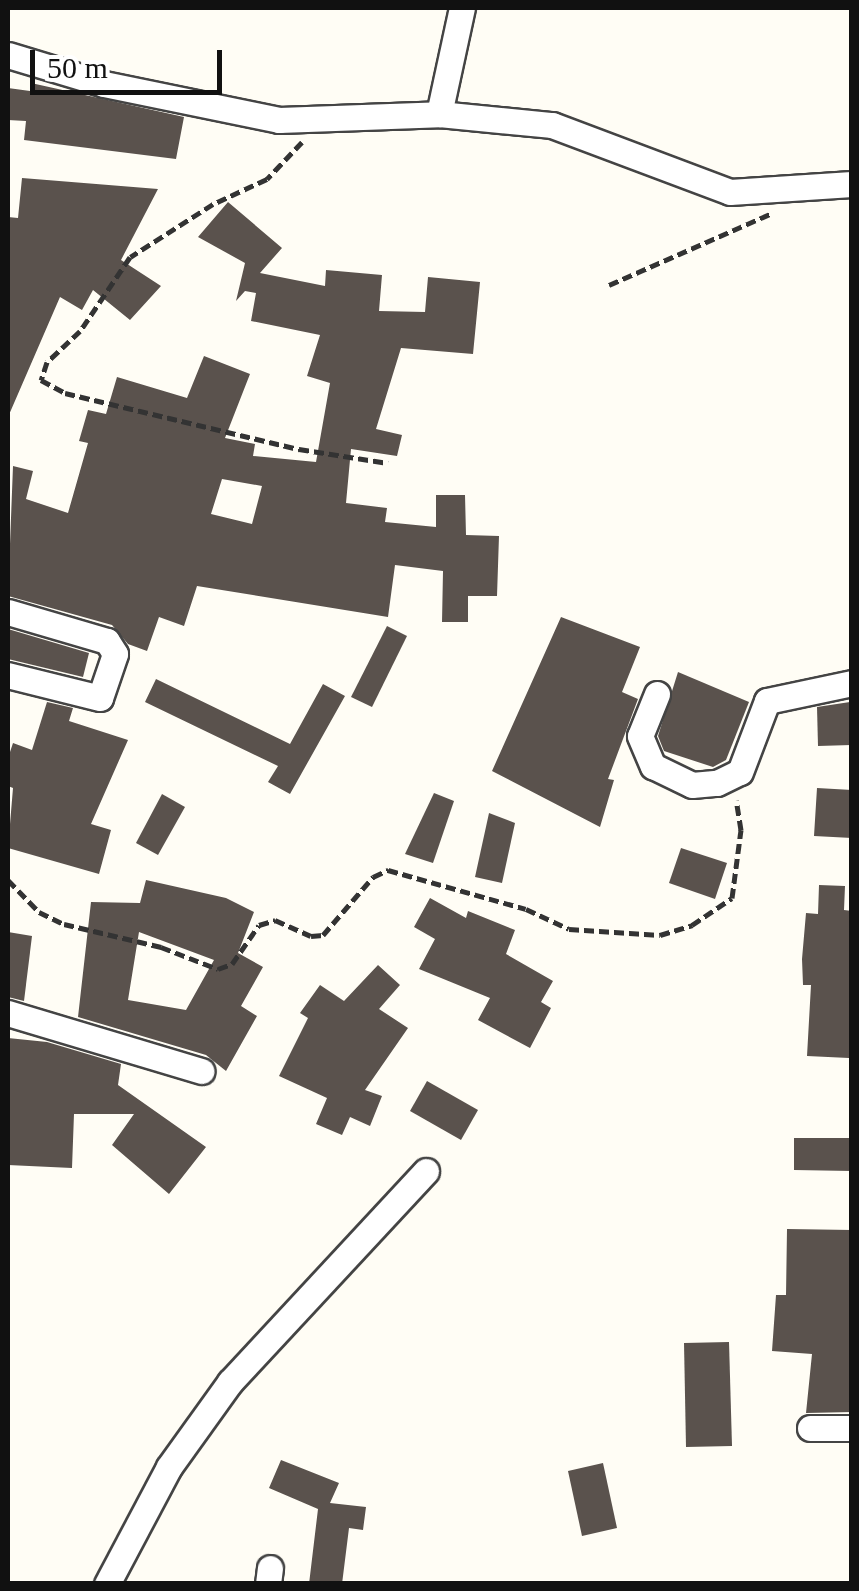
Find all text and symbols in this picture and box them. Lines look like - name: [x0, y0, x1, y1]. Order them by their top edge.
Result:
- scale bar: [35, 30, 228, 92]
- text: 50 m: [47, 51, 108, 84]

